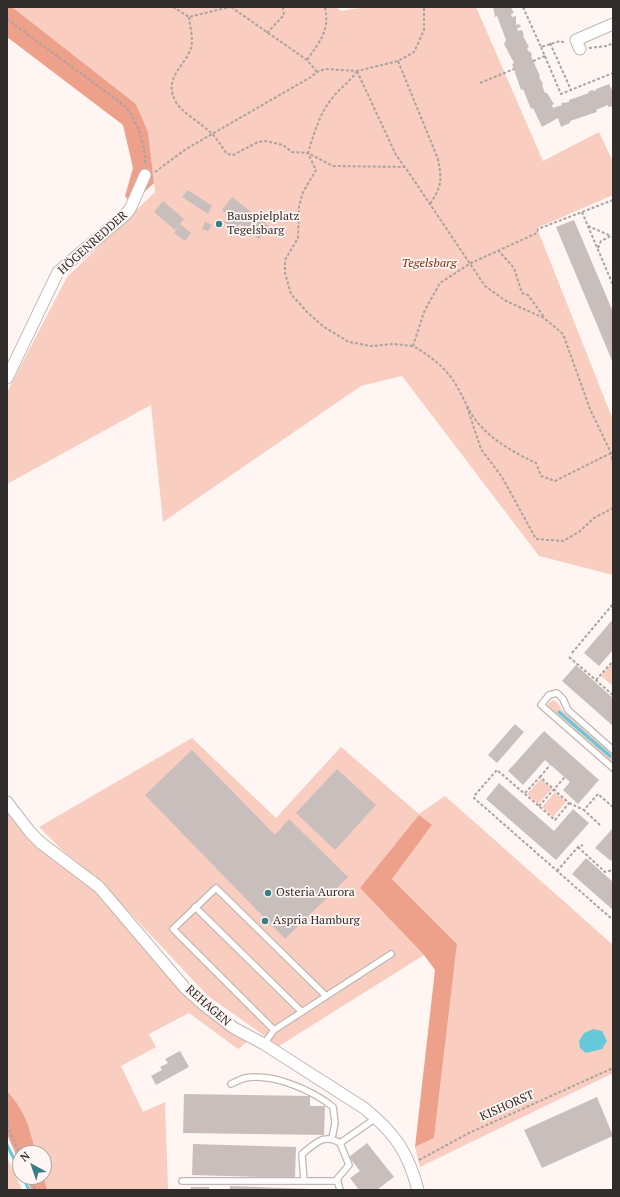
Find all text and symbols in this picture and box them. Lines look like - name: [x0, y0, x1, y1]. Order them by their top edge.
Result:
- street label: HÖGENREDDER: [56, 208, 130, 278]
- place label: Bauspielplatz Tegelsbarg: [227, 210, 299, 238]
- marker: Bauspielplatz Tegelsbarg: [214, 219, 224, 229]
- park label: Tegelsbarg: [401, 257, 457, 271]
- place label: Osteria Aurora: [276, 886, 355, 900]
- marker: Osteria Aurora: [263, 888, 273, 898]
- place label: Aspria Hamburg: [273, 914, 360, 928]
- marker: Aspria Hamburg: [260, 916, 270, 926]
- street label: REHAGEN: [183, 983, 233, 1029]
- street label: KISHORST: [478, 1088, 536, 1124]
- north arrow: [12, 1145, 52, 1185]
- text: N: [17, 1149, 33, 1165]

